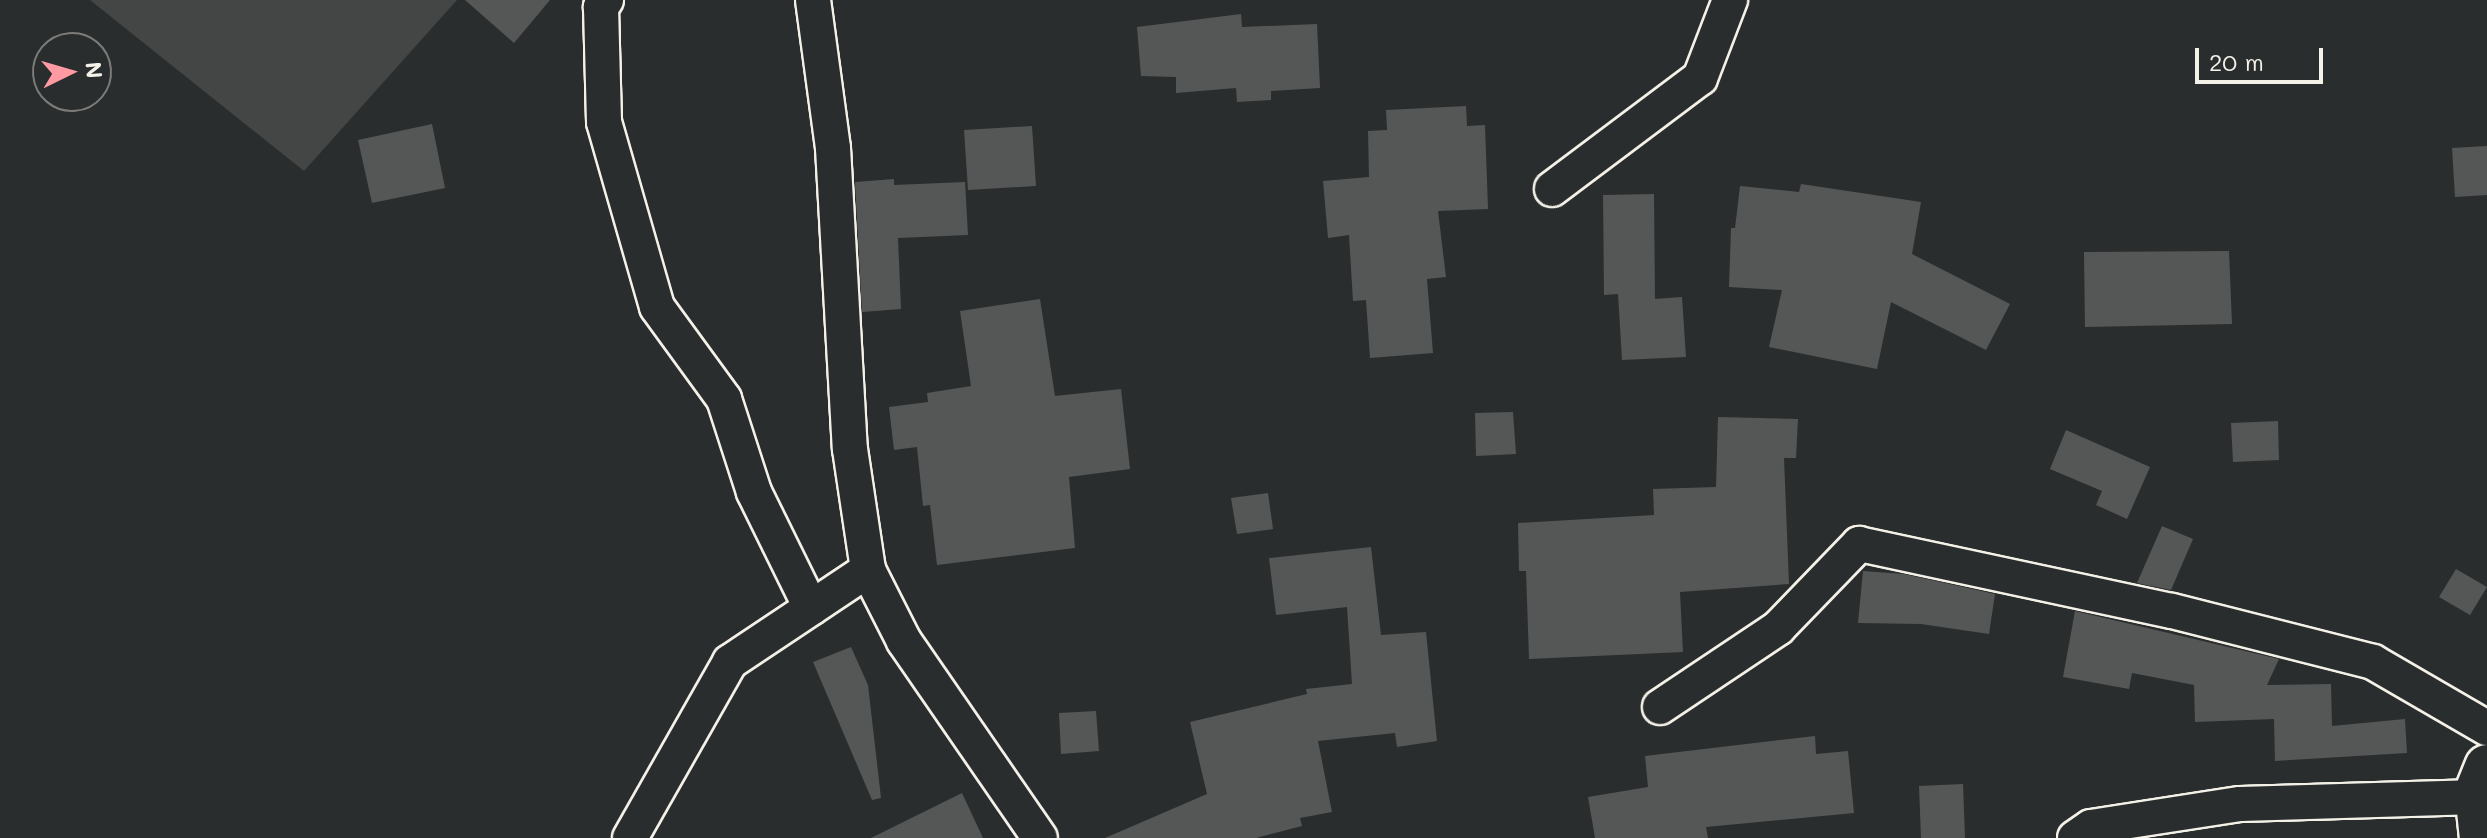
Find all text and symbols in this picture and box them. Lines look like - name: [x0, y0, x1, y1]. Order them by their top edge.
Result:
- north arrow: [32, 32, 112, 112]
- scale bar: [2199, 32, 2327, 82]
- text: 20 m: [2209, 46, 2264, 77]
- text: N: [79, 60, 110, 80]

